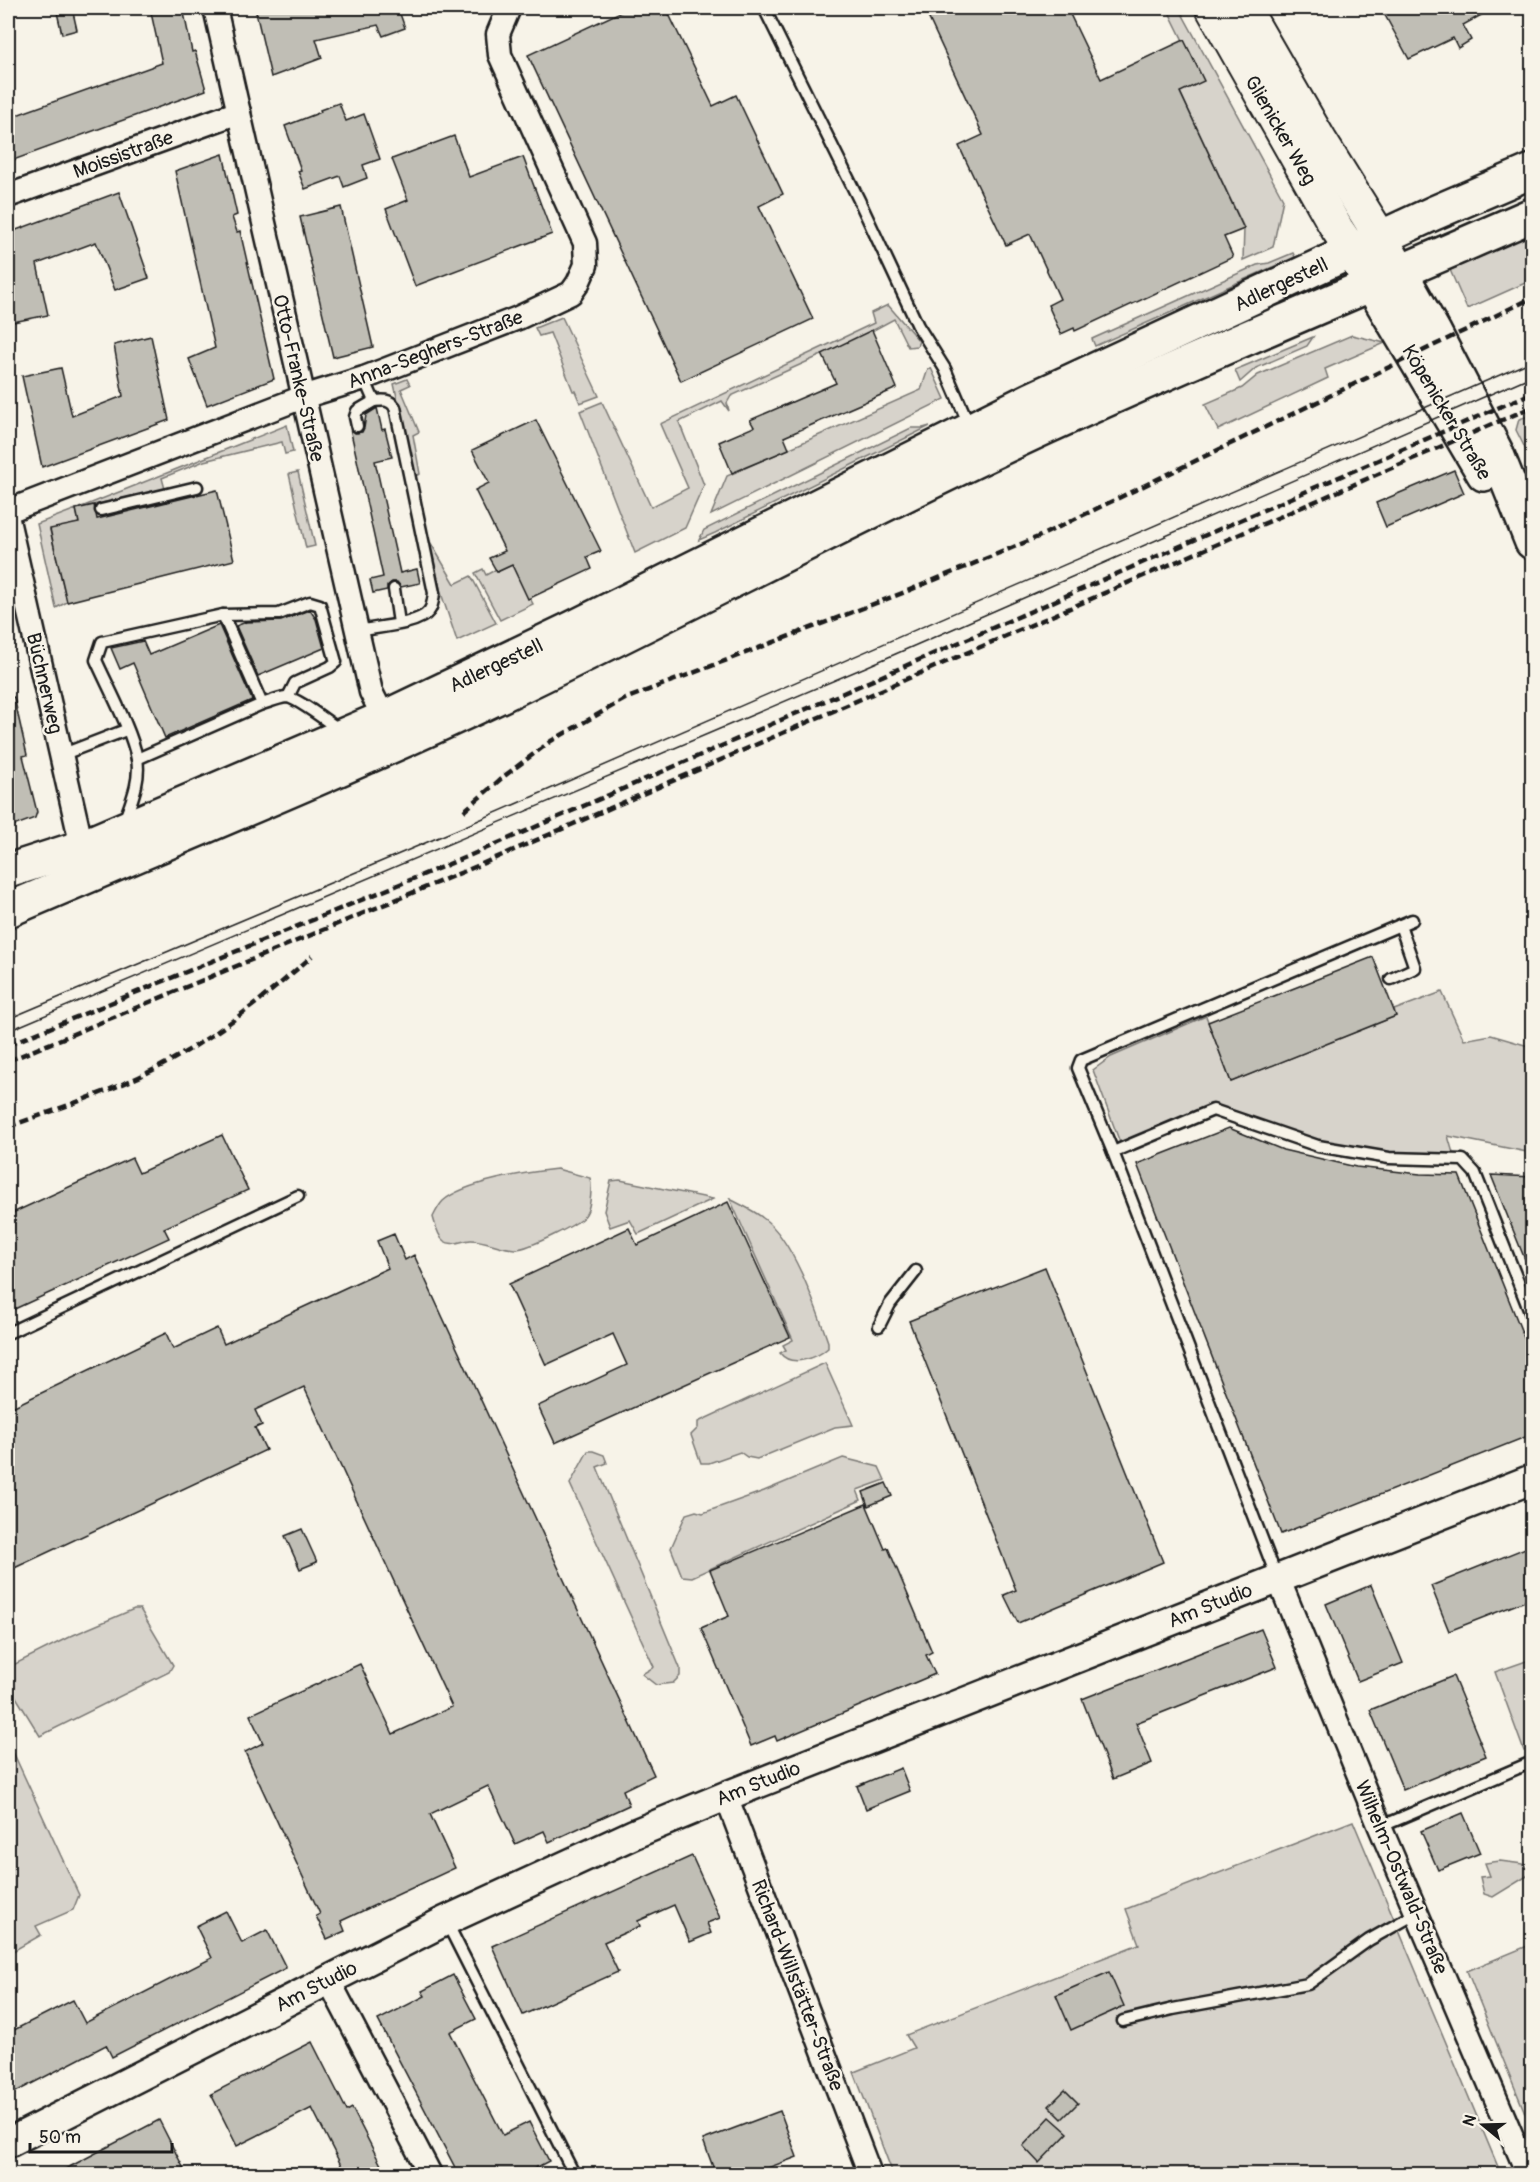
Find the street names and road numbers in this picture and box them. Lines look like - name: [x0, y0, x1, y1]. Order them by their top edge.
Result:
- street label: Glienicker Weg: [1239, 71, 1322, 190]
- street label: Moissistraße: [70, 125, 177, 184]
- street label: Adlergestell: [1230, 252, 1332, 317]
- street label: Otto-Franke-Straße: [267, 292, 330, 464]
- street label: Anna-Seghers-Straße: [344, 304, 527, 394]
- street label: Köpenicker Straße: [1396, 340, 1497, 485]
- street label: Büchnerweg: [21, 630, 68, 736]
- street label: Adlergestell: [445, 633, 547, 698]
- street label: Am Studio: [1164, 1577, 1256, 1634]
- street label: Am Studio: [712, 1755, 804, 1812]
- street label: Wilhelm-Ostwald-Straße: [1349, 1776, 1454, 1978]
- street label: Richard-Willstätter-Straße: [746, 1876, 849, 2094]
- street label: Am Studio: [271, 1955, 362, 2018]

